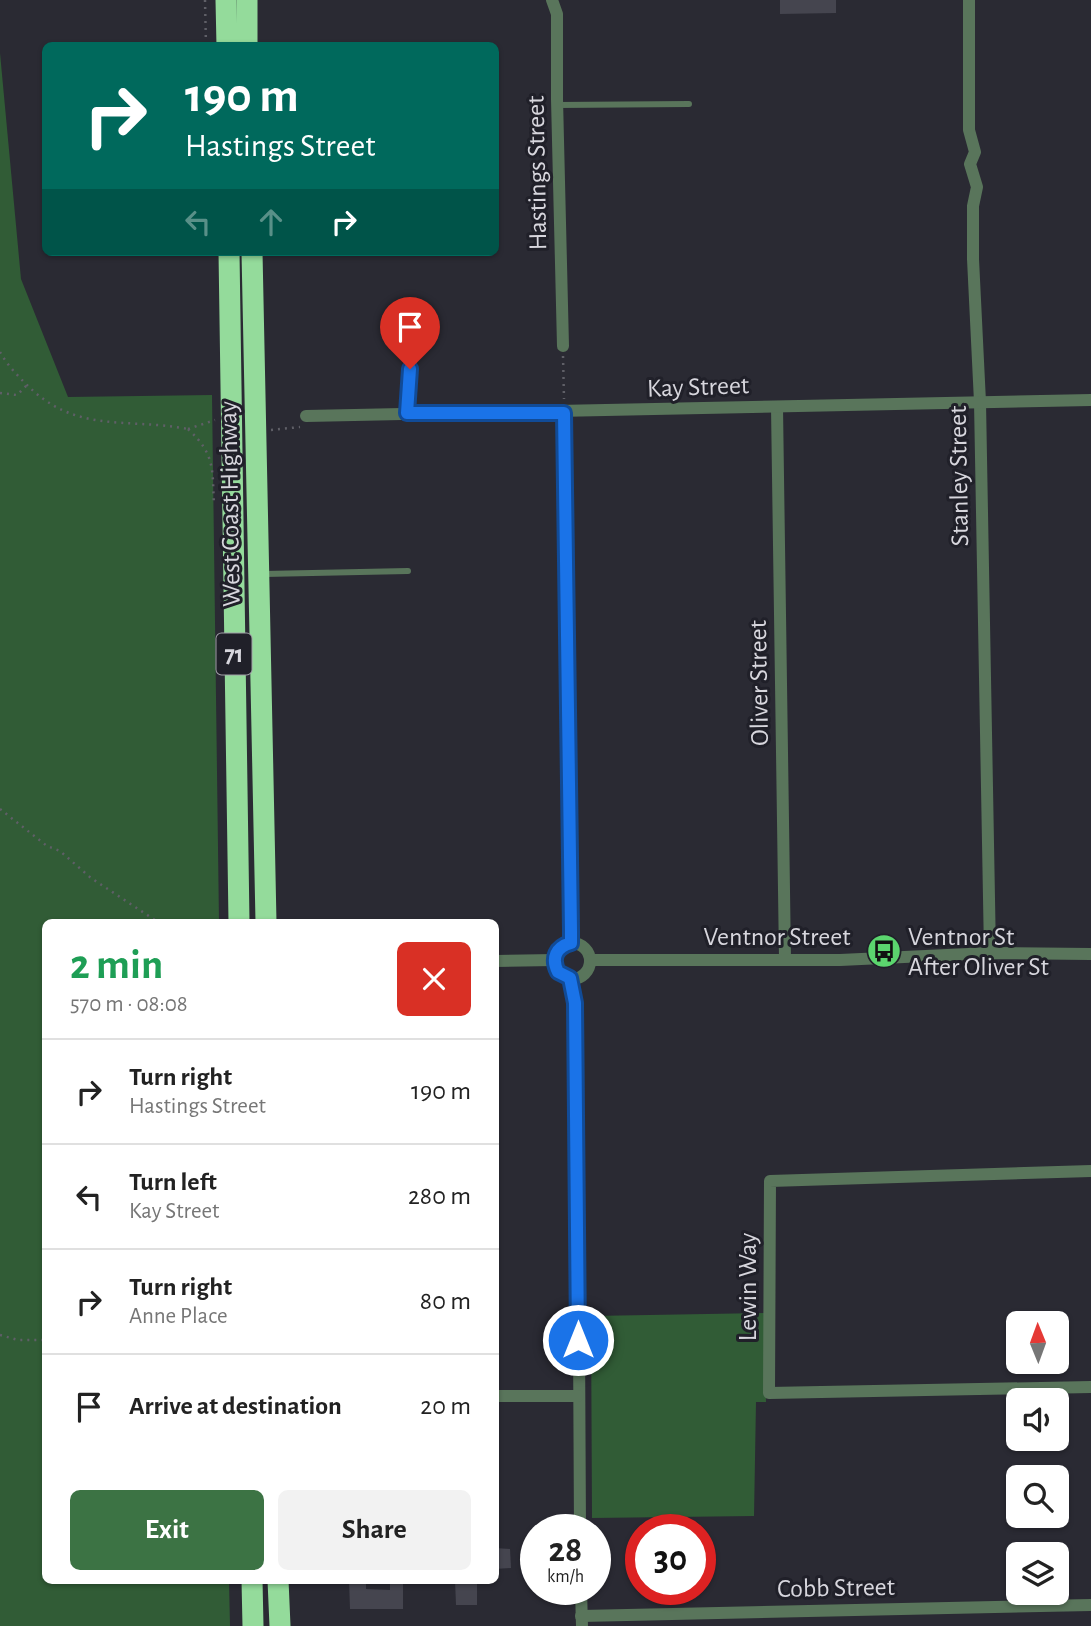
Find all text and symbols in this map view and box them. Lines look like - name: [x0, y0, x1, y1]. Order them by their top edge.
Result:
- icon: right: [70, 70, 161, 161]
- text: 190 m: [185, 72, 299, 121]
- street label: Hastings Street: [523, 95, 551, 251]
- text: Hastings Street: [185, 130, 375, 162]
- icon: left: [179, 203, 217, 241]
- icon: ahead: [252, 203, 290, 241]
- icon: right: [325, 203, 363, 241]
- pin: [380, 297, 440, 369]
- icon: arrive: [391, 308, 429, 346]
- street label: Kay Street: [646, 372, 750, 402]
- street label: West Coast Highway: [215, 401, 245, 607]
- street label: Stanley Street: [945, 405, 973, 547]
- street label: Oliver Street: [745, 620, 773, 746]
- road number: 71: [216, 634, 252, 674]
- street label: Ventnor Street: [703, 924, 851, 950]
- place label: Ventnor St After Oliver St: [908, 924, 1049, 980]
- bus stop icon: Ventnor St After Oliver St: [865, 932, 903, 970]
- button: close: [397, 942, 471, 1016]
- text: 2 min: [70, 944, 163, 986]
- text: 570 m · 08:08: [70, 993, 188, 1016]
- text: Turn right: [129, 1064, 232, 1090]
- icon: right: [70, 1073, 108, 1111]
- text: 190 m: [411, 1078, 471, 1104]
- text: Hastings Street: [129, 1095, 266, 1118]
- text: Turn left: [129, 1169, 217, 1195]
- icon: left: [70, 1178, 108, 1216]
- text: 280 m: [408, 1183, 471, 1209]
- text: Kay Street: [129, 1200, 219, 1223]
- street label: Lewin Way: [735, 1233, 761, 1341]
- text: Turn right: [129, 1274, 232, 1300]
- icon: right: [70, 1283, 108, 1321]
- text: 80 m: [420, 1288, 471, 1314]
- position arrow: [541, 1303, 615, 1377]
- text: Anne Place: [129, 1305, 228, 1328]
- north arrow: [1006, 1311, 1069, 1374]
- map controls: [1006, 1311, 1069, 1605]
- icon: arrive: [70, 1388, 108, 1426]
- button: sound: [1006, 1388, 1069, 1451]
- text: Arrive at destination: [129, 1393, 342, 1419]
- text: 20 m: [420, 1393, 471, 1419]
- button: search: [1006, 1465, 1069, 1528]
- button: Exit: [70, 1490, 264, 1570]
- button: Share: [278, 1490, 471, 1570]
- speed limit sign: 30: [625, 1514, 716, 1605]
- text: 28: [549, 1533, 582, 1568]
- button: layers: [1006, 1542, 1069, 1605]
- text: km/h: [547, 1568, 584, 1586]
- street label: Cobb Street: [777, 1574, 895, 1602]

